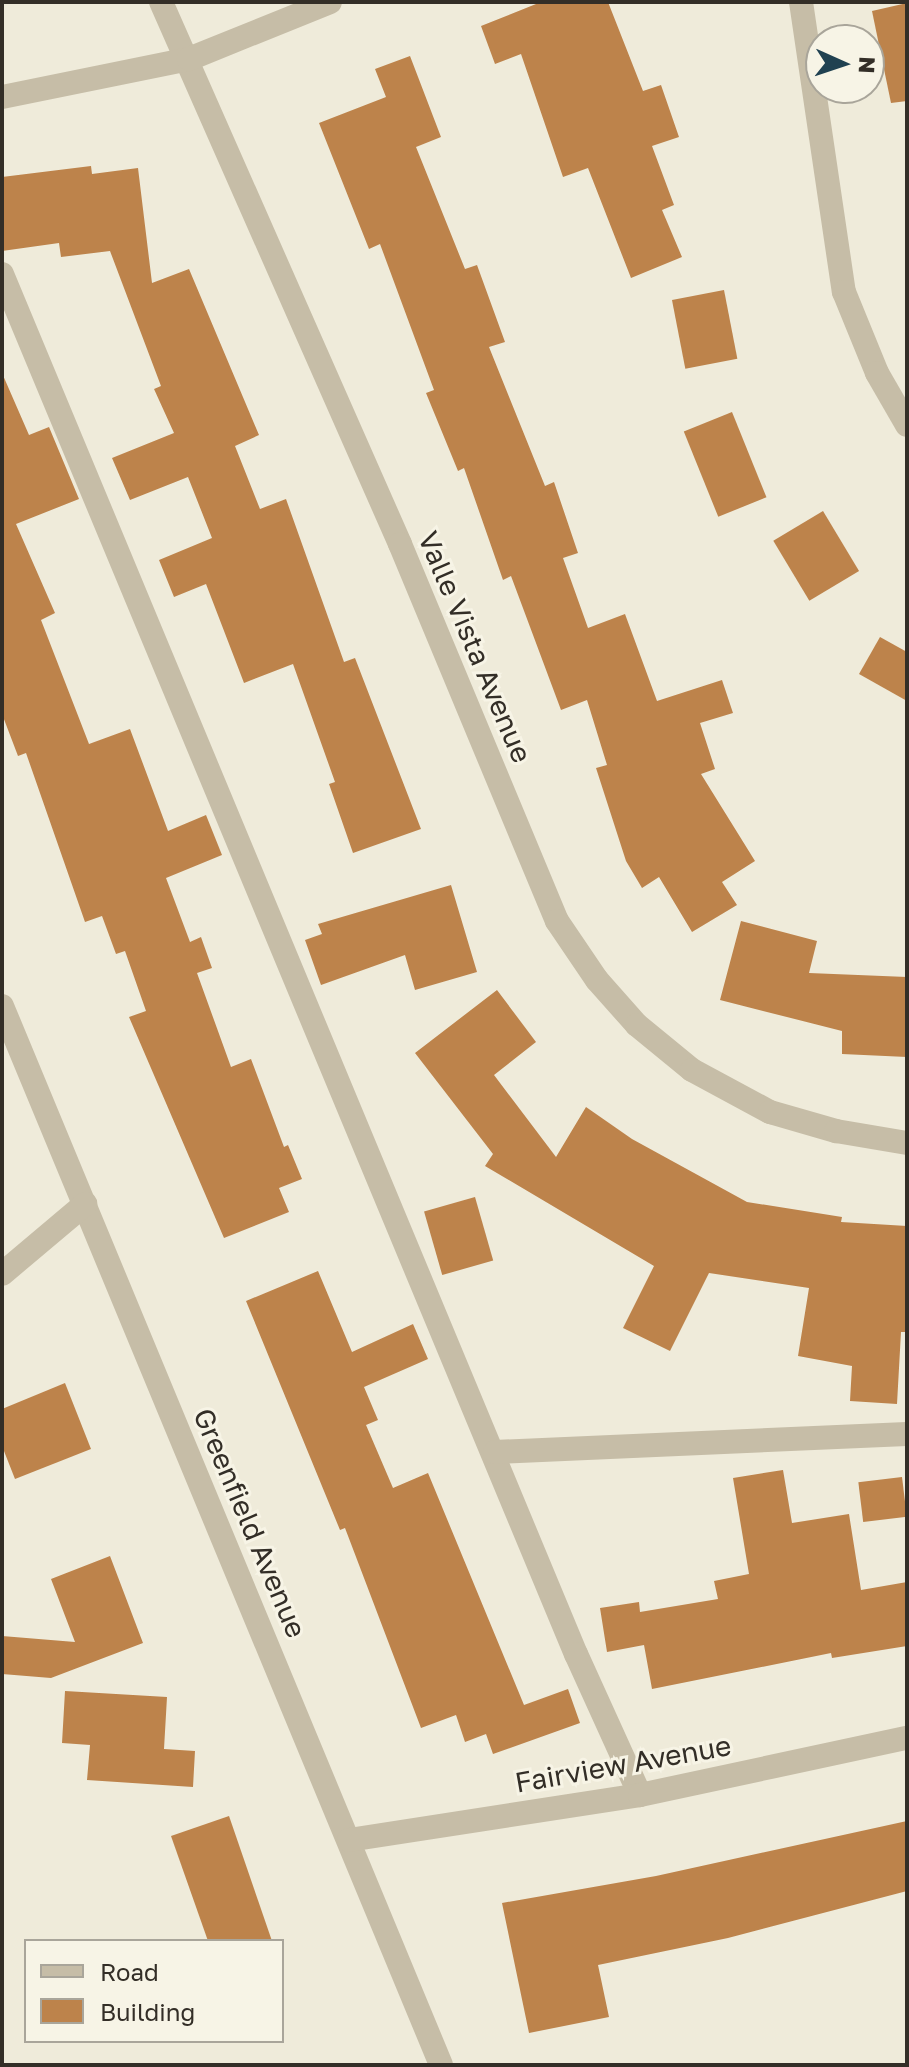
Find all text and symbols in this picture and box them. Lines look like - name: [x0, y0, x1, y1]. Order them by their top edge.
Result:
- north arrow: [805, 24, 885, 104]
- text: N: [854, 56, 881, 74]
- street label: Valle Vista Avenue: [411, 526, 539, 768]
- street label: Greenfield Avenue: [187, 1403, 313, 1643]
- street label: Fairview Avenue: [512, 1728, 734, 1800]
- legend: [24, 1939, 284, 2043]
- text: Road: [100, 1957, 159, 1986]
- text: Building: [100, 1997, 195, 2026]

